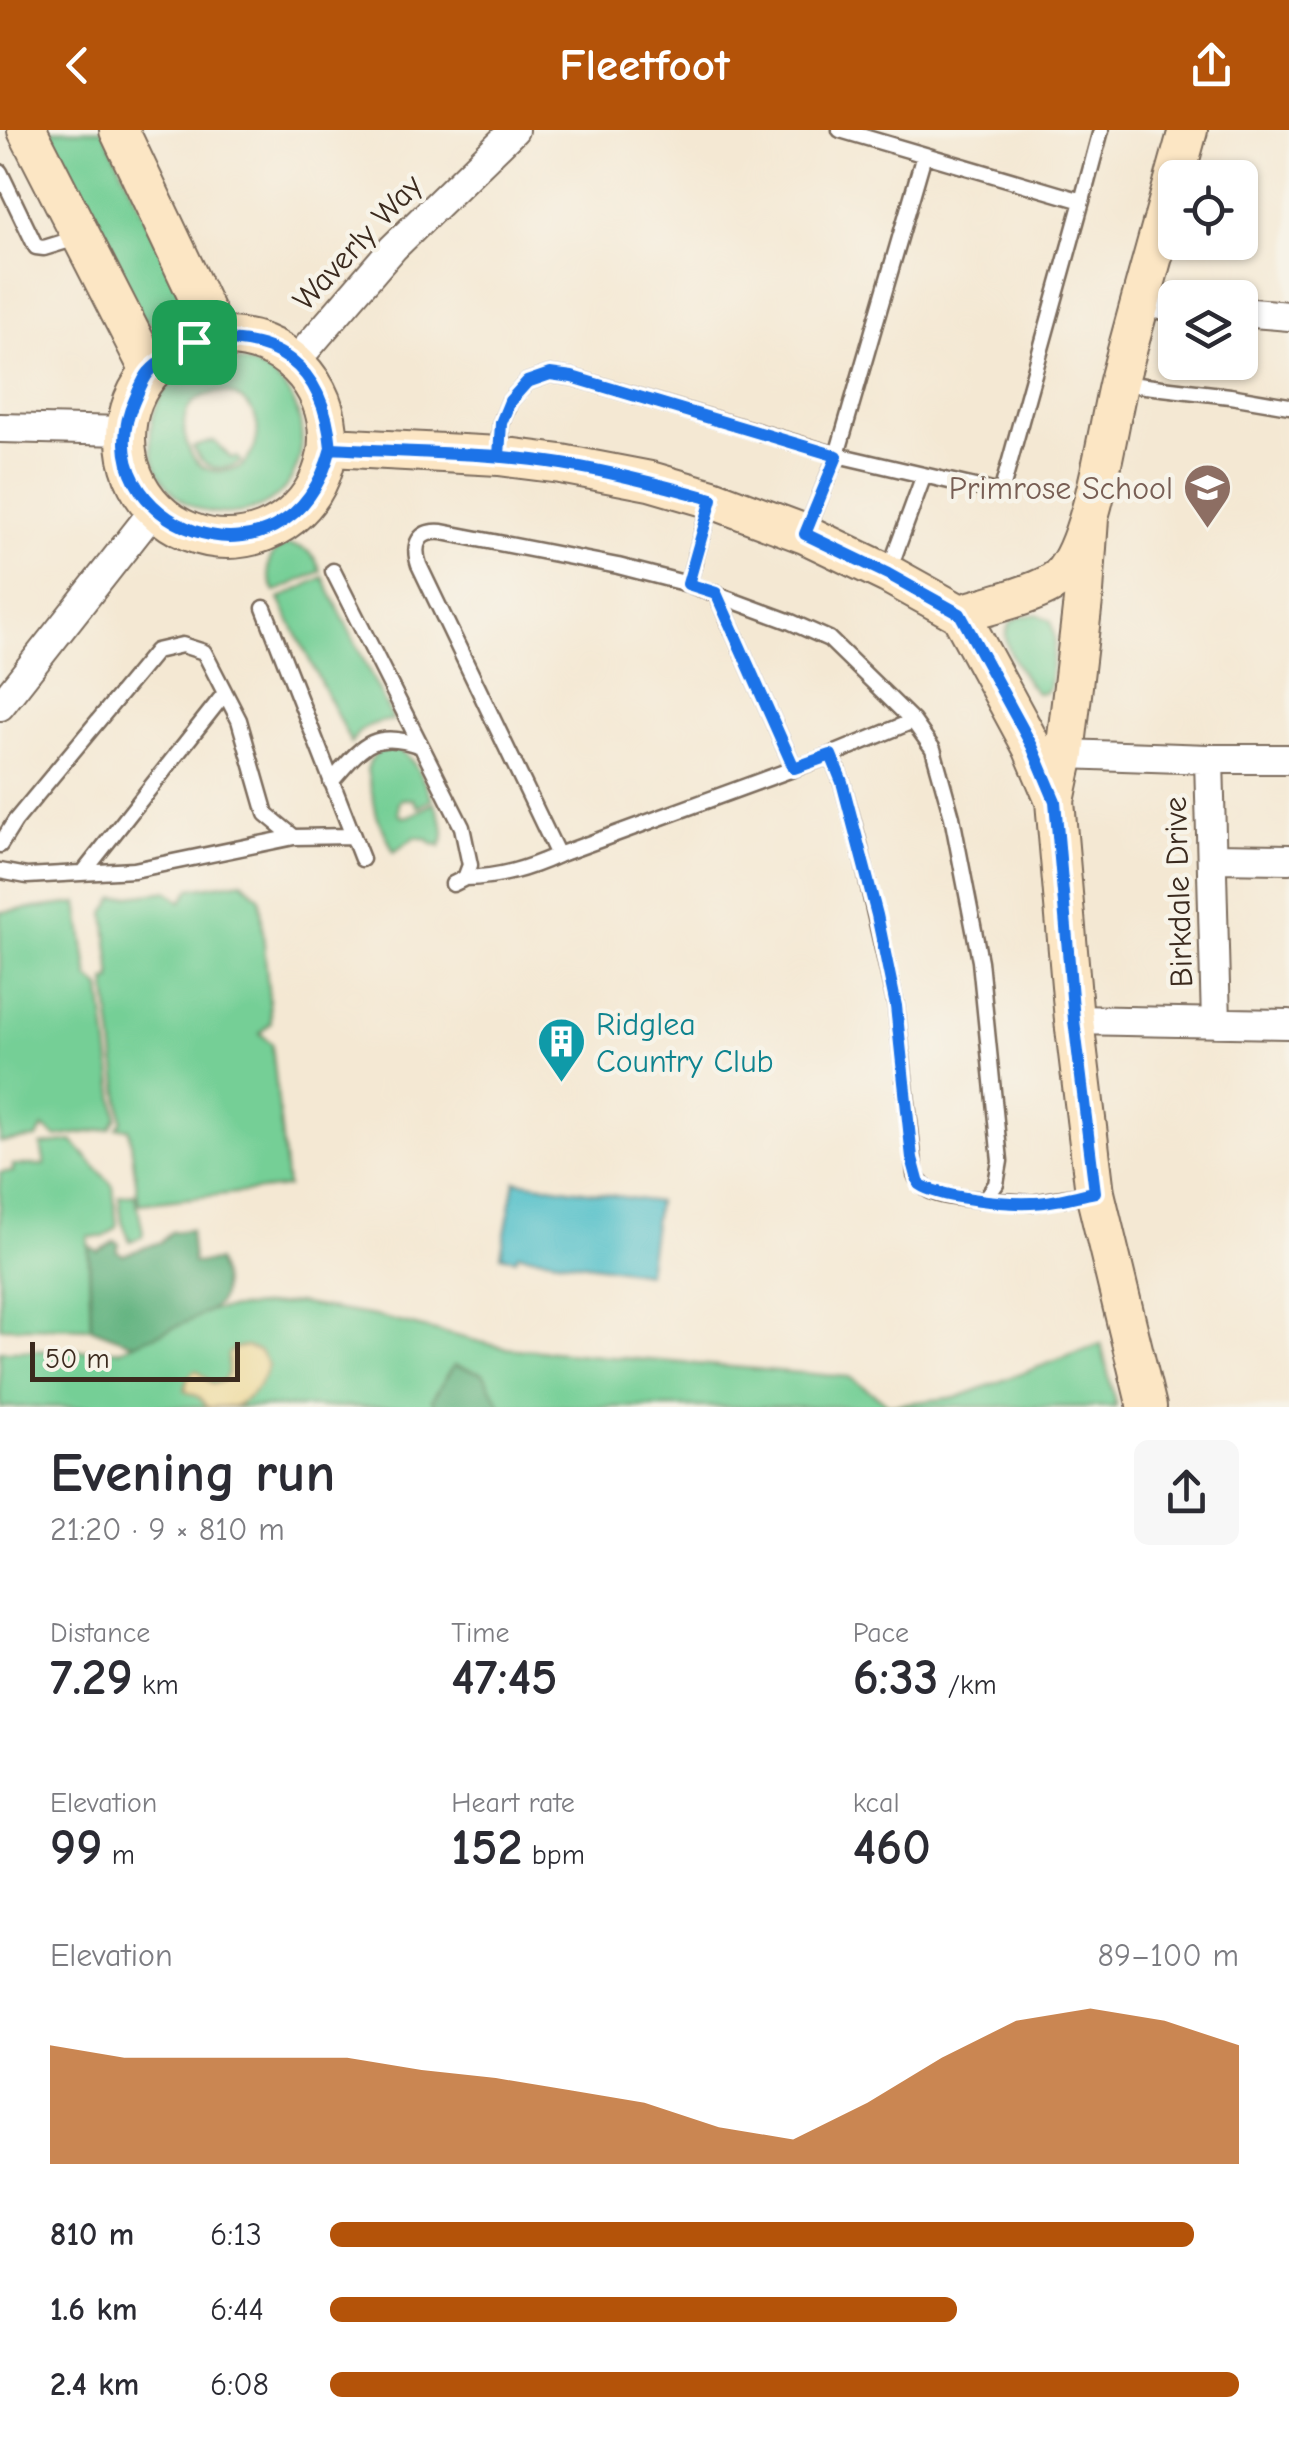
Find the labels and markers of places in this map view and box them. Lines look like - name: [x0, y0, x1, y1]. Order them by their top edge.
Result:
- pin: [152, 300, 237, 385]
- school or university icon: Primrose School: [1182, 462, 1234, 530]
- place label: Primrose School: [949, 470, 1173, 507]
- place label: Ridglea Country Club: [596, 1006, 774, 1080]
- building icon: Ridglea Country Club: [535, 1016, 587, 1084]

